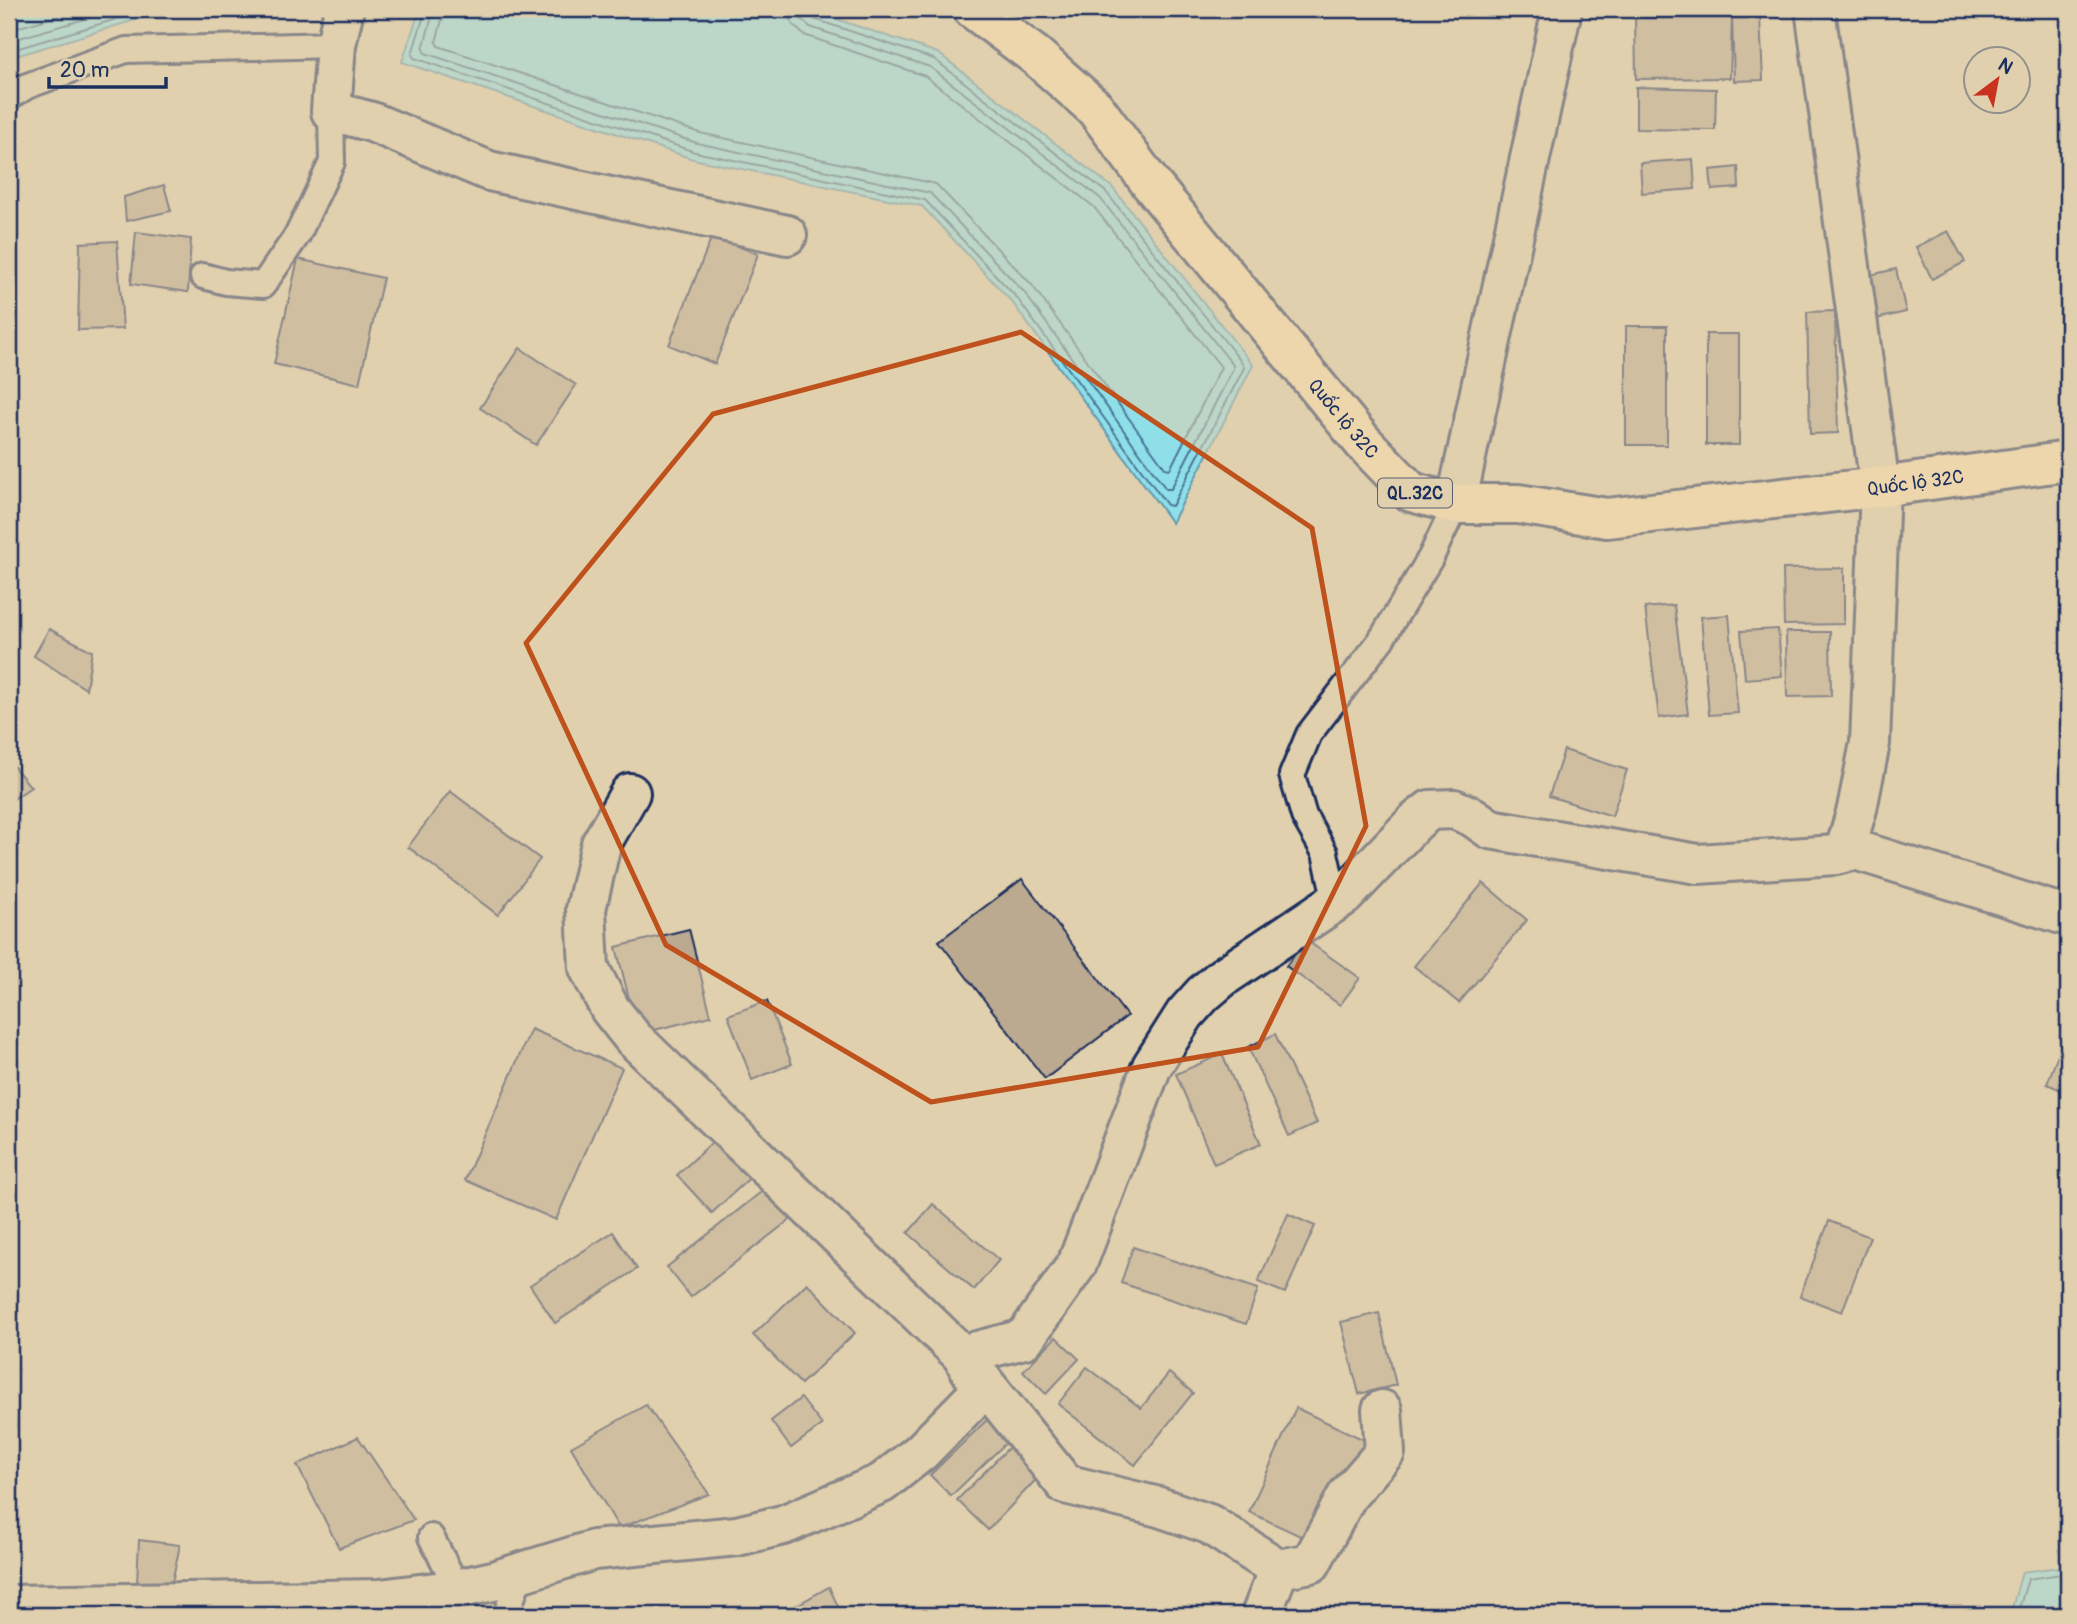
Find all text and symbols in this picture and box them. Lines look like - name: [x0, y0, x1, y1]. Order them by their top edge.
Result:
- scale bar: [49, 46, 166, 90]
- north arrow: [1962, 46, 2032, 116]
- text: N: [1994, 53, 2017, 80]
- text: 20 m: [60, 57, 109, 84]
- street label: Quốc lộ 32C: [1303, 374, 1383, 464]
- street label: Quốc lộ 32C: [1866, 465, 1965, 501]
- road number: QL.32C: [1378, 478, 1452, 508]

